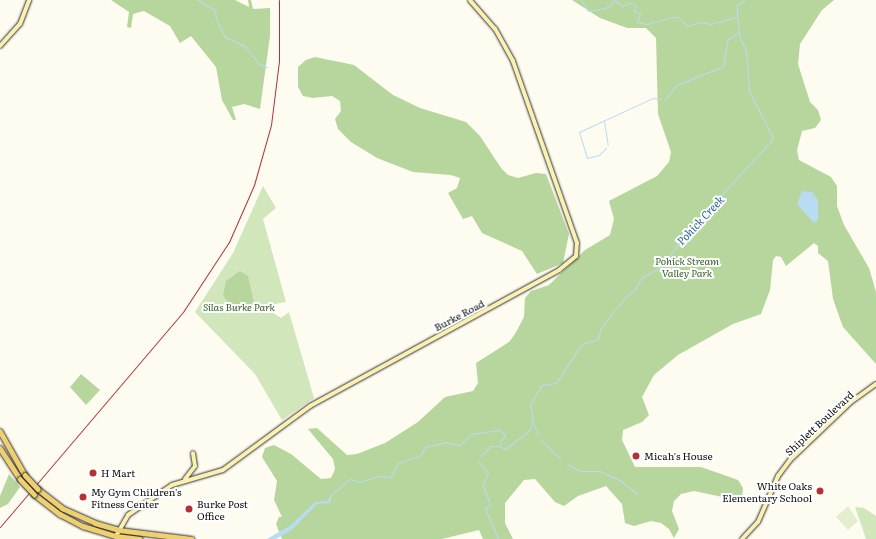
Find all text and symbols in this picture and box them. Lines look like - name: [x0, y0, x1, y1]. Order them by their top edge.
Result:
- water label: Pohick Creek: [674, 193, 726, 247]
- park label: Pohick Stream Valley Park: [655, 254, 719, 278]
- street label: Burke Road: [432, 297, 486, 333]
- park label: Silas Burke Park: [203, 301, 275, 313]
- street label: Shiplett Boulevard: [782, 388, 856, 458]
- place label: Micah's House: [644, 450, 713, 462]
- marker: Micah's House: [631, 451, 641, 461]
- place label: H Mart: [101, 467, 135, 479]
- marker: H Mart: [88, 468, 98, 478]
- place label: White Oaks Elementary School: [722, 479, 812, 502]
- place label: My Gym Children's Fitness Center: [91, 485, 181, 508]
- marker: White Oaks Elementary School: [815, 486, 825, 496]
- marker: My Gym Children's Fitness Center: [78, 492, 88, 502]
- place label: Burke Post Office: [197, 497, 248, 520]
- marker: Burke Post Office: [184, 504, 194, 514]

